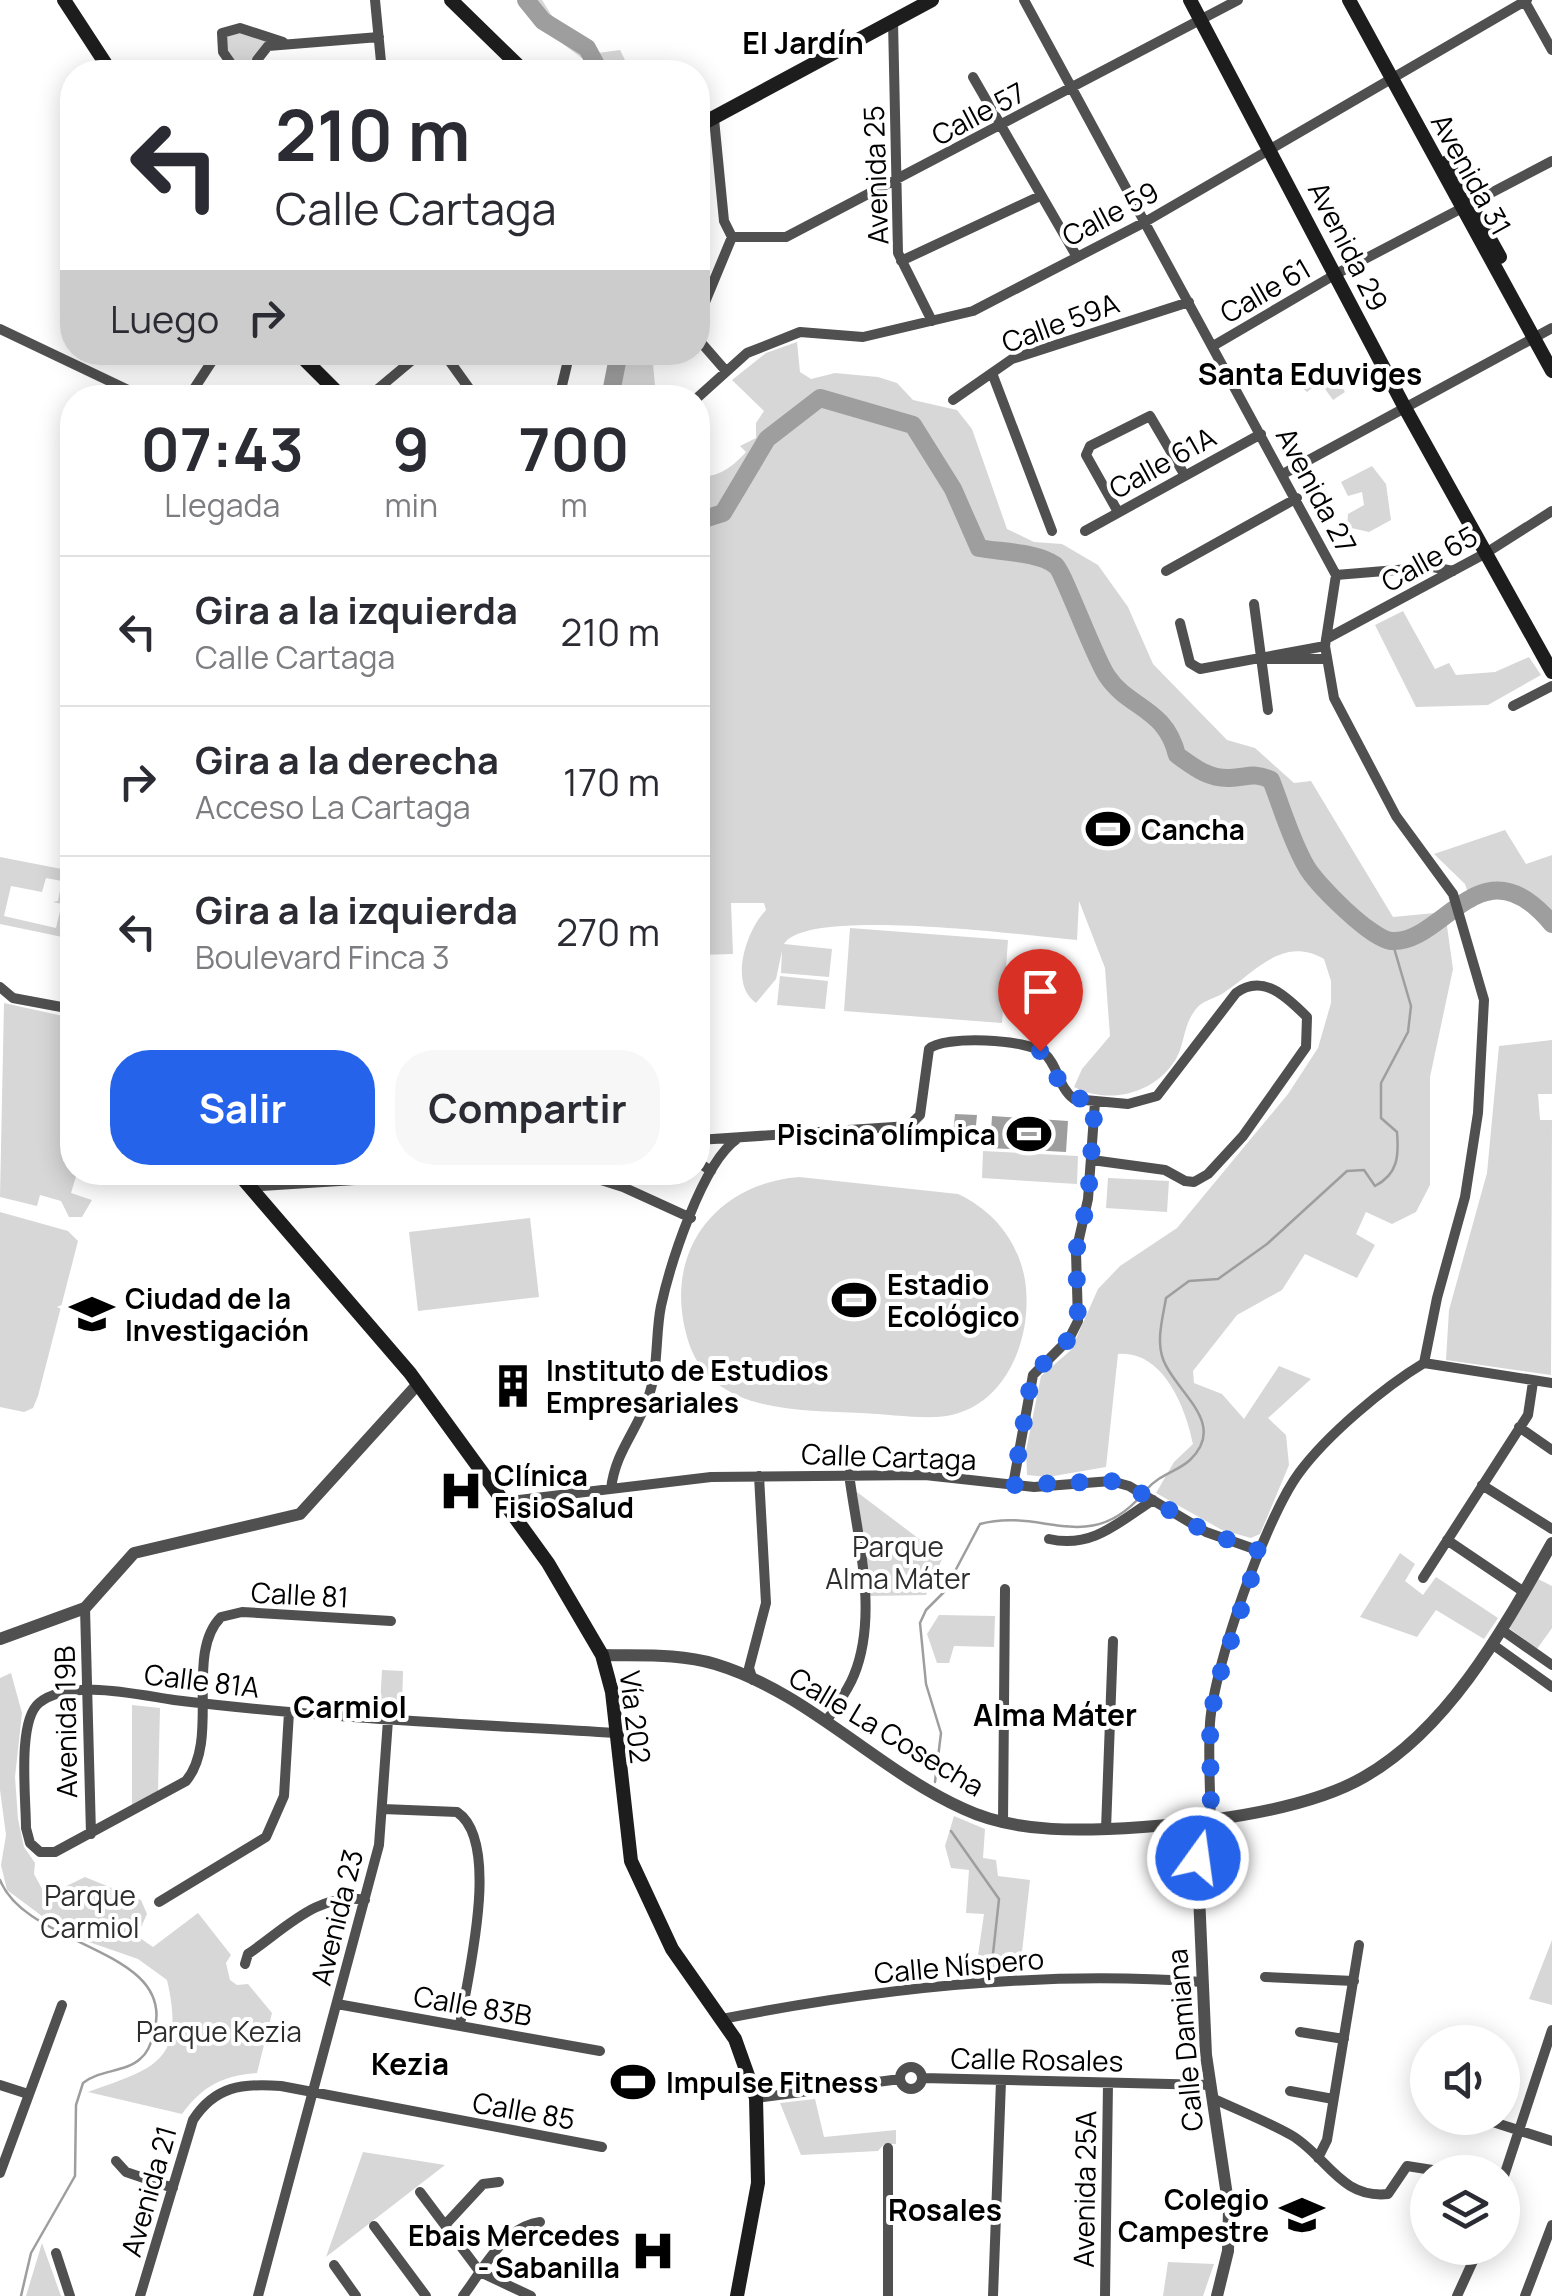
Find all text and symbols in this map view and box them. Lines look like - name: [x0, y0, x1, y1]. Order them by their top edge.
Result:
- district label: El Jardín: [742, 22, 864, 63]
- street label: Calle 57: [925, 73, 1031, 153]
- text: 210 m: [275, 86, 470, 182]
- icon: left: [110, 100, 240, 230]
- street label: Avenida 25: [854, 105, 896, 245]
- street label: Avenida 31: [1423, 106, 1521, 242]
- street label: Calle 59: [1055, 172, 1165, 254]
- street label: Avenida 29: [1300, 175, 1398, 317]
- text: Calle Cartaga: [275, 177, 557, 239]
- street label: Calle 61: [1213, 249, 1317, 331]
- street label: Calle 59A: [996, 283, 1124, 361]
- icon: right: [239, 290, 294, 345]
- text: Luego: [110, 292, 219, 344]
- district label: Santa Eduviges: [1198, 353, 1422, 394]
- text: 07:43: [140, 407, 304, 489]
- text: 9: [393, 407, 430, 489]
- text: 700: [519, 407, 630, 489]
- street label: Calle 61A: [1102, 417, 1222, 507]
- street label: Avenida 27: [1268, 421, 1366, 559]
- text: Llegada: [164, 483, 280, 527]
- text: min: [384, 483, 438, 527]
- text: m: [560, 483, 588, 527]
- street label: Calle 65: [1374, 516, 1484, 600]
- text: Gira a la izquierda: [195, 583, 518, 635]
- icon: left: [110, 604, 165, 659]
- text: 210 m: [561, 605, 660, 657]
- text: Calle Cartaga: [195, 635, 395, 679]
- text: Gira a la derecha: [195, 733, 499, 785]
- icon: right: [110, 754, 165, 809]
- text: 170 m: [563, 755, 660, 807]
- text: Acceso La Cartaga: [195, 785, 471, 829]
- sports icon: Cancha: [1084, 805, 1132, 853]
- place label: Cancha: [1141, 810, 1245, 848]
- text: Gira a la izquierda: [195, 883, 518, 935]
- icon: left: [110, 904, 165, 959]
- text: 270 m: [556, 905, 660, 957]
- text: Boulevard Finca 3: [195, 935, 450, 979]
- pin: [998, 949, 1083, 1052]
- icon: arrive: [1013, 964, 1068, 1019]
- button: Salir: [110, 1050, 375, 1165]
- button: Compartir: [395, 1050, 660, 1165]
- sports icon: Piscina olímpica: [1005, 1110, 1053, 1158]
- place label: Piscina olímpica: [777, 1115, 996, 1153]
- place label: Estadio Ecológico: [887, 1265, 1020, 1335]
- sports icon: Estadio Ecológico: [830, 1276, 878, 1324]
- place label: Ciudad de la Investigación: [125, 1279, 309, 1349]
- school or university icon: Ciudad de la Investigación: [68, 1290, 116, 1338]
- place label: Instituto de Estudios Empresariales: [546, 1351, 829, 1421]
- building icon: Instituto de Estudios Empresariales: [489, 1362, 537, 1410]
- street label: Calle Cartaga: [801, 1434, 977, 1478]
- place label: Clínica FisioSalud: [494, 1456, 634, 1526]
- hospital icon: Clínica FisioSalud: [437, 1467, 485, 1515]
- park label: Parque Alma Máter: [825, 1527, 971, 1597]
- street label: Calle 81: [250, 1572, 350, 1616]
- street label: Avenida 19B: [45, 1645, 85, 1799]
- street label: Calle 81A: [142, 1654, 262, 1706]
- street label: Calle La Cosecha: [782, 1658, 992, 1804]
- street label: Vía 202: [611, 1669, 661, 1765]
- district label: Carmiol: [293, 1686, 407, 1727]
- district label: Alma Máter: [973, 1694, 1137, 1735]
- position arrow: [1146, 1806, 1250, 1910]
- street label: Avenida 23: [301, 1845, 371, 1989]
- park label: Parque Carmiol: [40, 1876, 140, 1946]
- street label: Calle Níspero: [872, 1939, 1046, 1991]
- street label: Calle Damiana: [1157, 1947, 1211, 2133]
- street label: Calle 83B: [411, 1976, 535, 2034]
- park label: Parque Kezia: [136, 2012, 302, 2050]
- map controls: [1410, 2025, 1520, 2265]
- button: sound: [1410, 2025, 1520, 2135]
- street label: Calle Rosales: [950, 2038, 1124, 2080]
- district label: Kezia: [371, 2043, 449, 2084]
- sports icon: Impulse Fitness: [609, 2058, 657, 2106]
- place label: Impulse Fitness: [666, 2063, 878, 2101]
- street label: Calle 85: [470, 2082, 578, 2138]
- street label: Avenida 25A: [1064, 2110, 1104, 2268]
- street label: Avenida 21: [111, 2121, 185, 2261]
- button: layers: [1410, 2155, 1520, 2265]
- place label: Colegio Campestre: [1118, 2180, 1269, 2250]
- district label: Rosales: [888, 2189, 1002, 2230]
- school or university icon: Colegio Campestre: [1278, 2191, 1326, 2239]
- place label: Ebais Mercedes - Sabanilla: [408, 2216, 620, 2286]
- hospital icon: Ebais Mercedes - Sabanilla: [629, 2227, 677, 2275]

